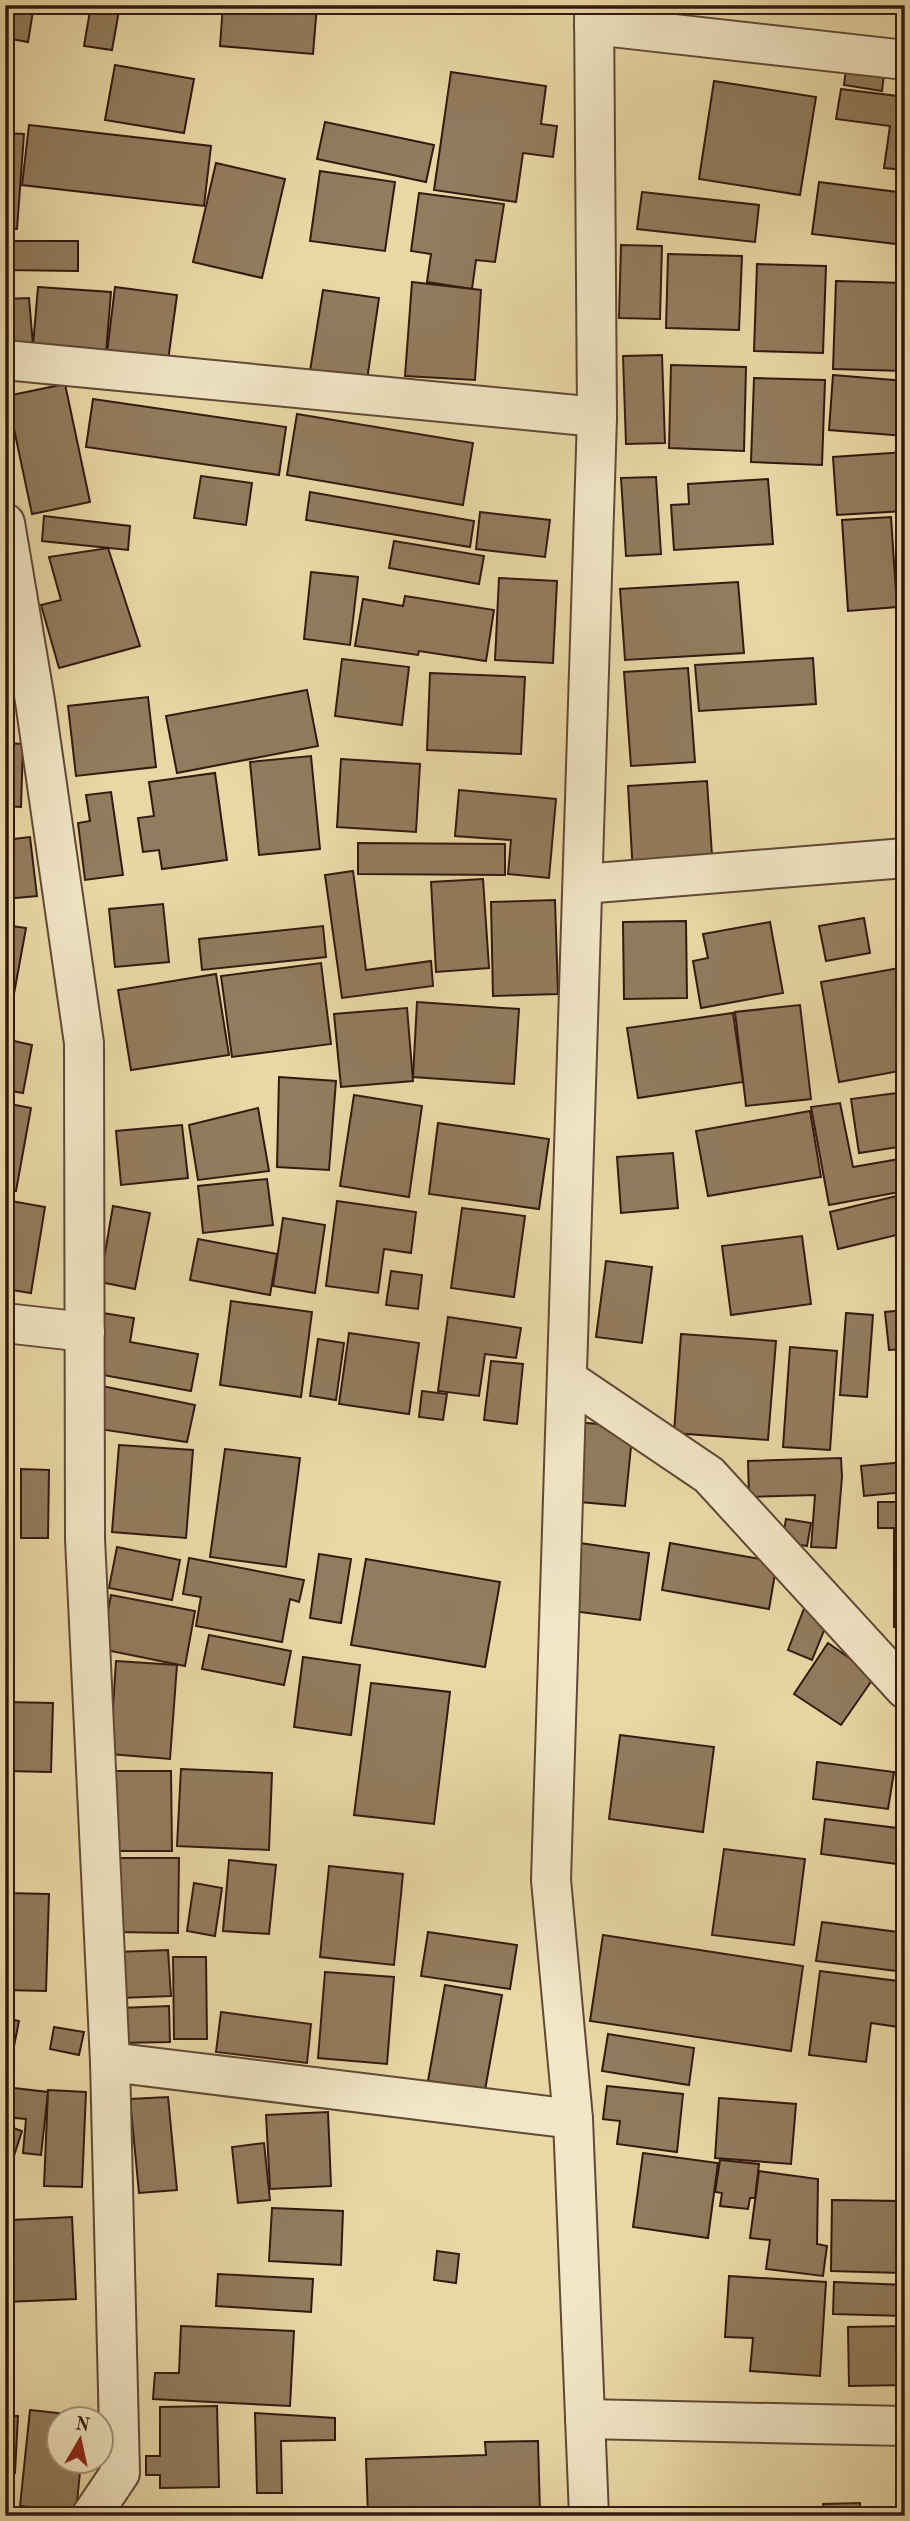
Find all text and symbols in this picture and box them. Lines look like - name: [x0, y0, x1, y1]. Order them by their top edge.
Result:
- north arrow: [46, 2406, 116, 2476]
- text: N: [74, 2415, 91, 2436]

